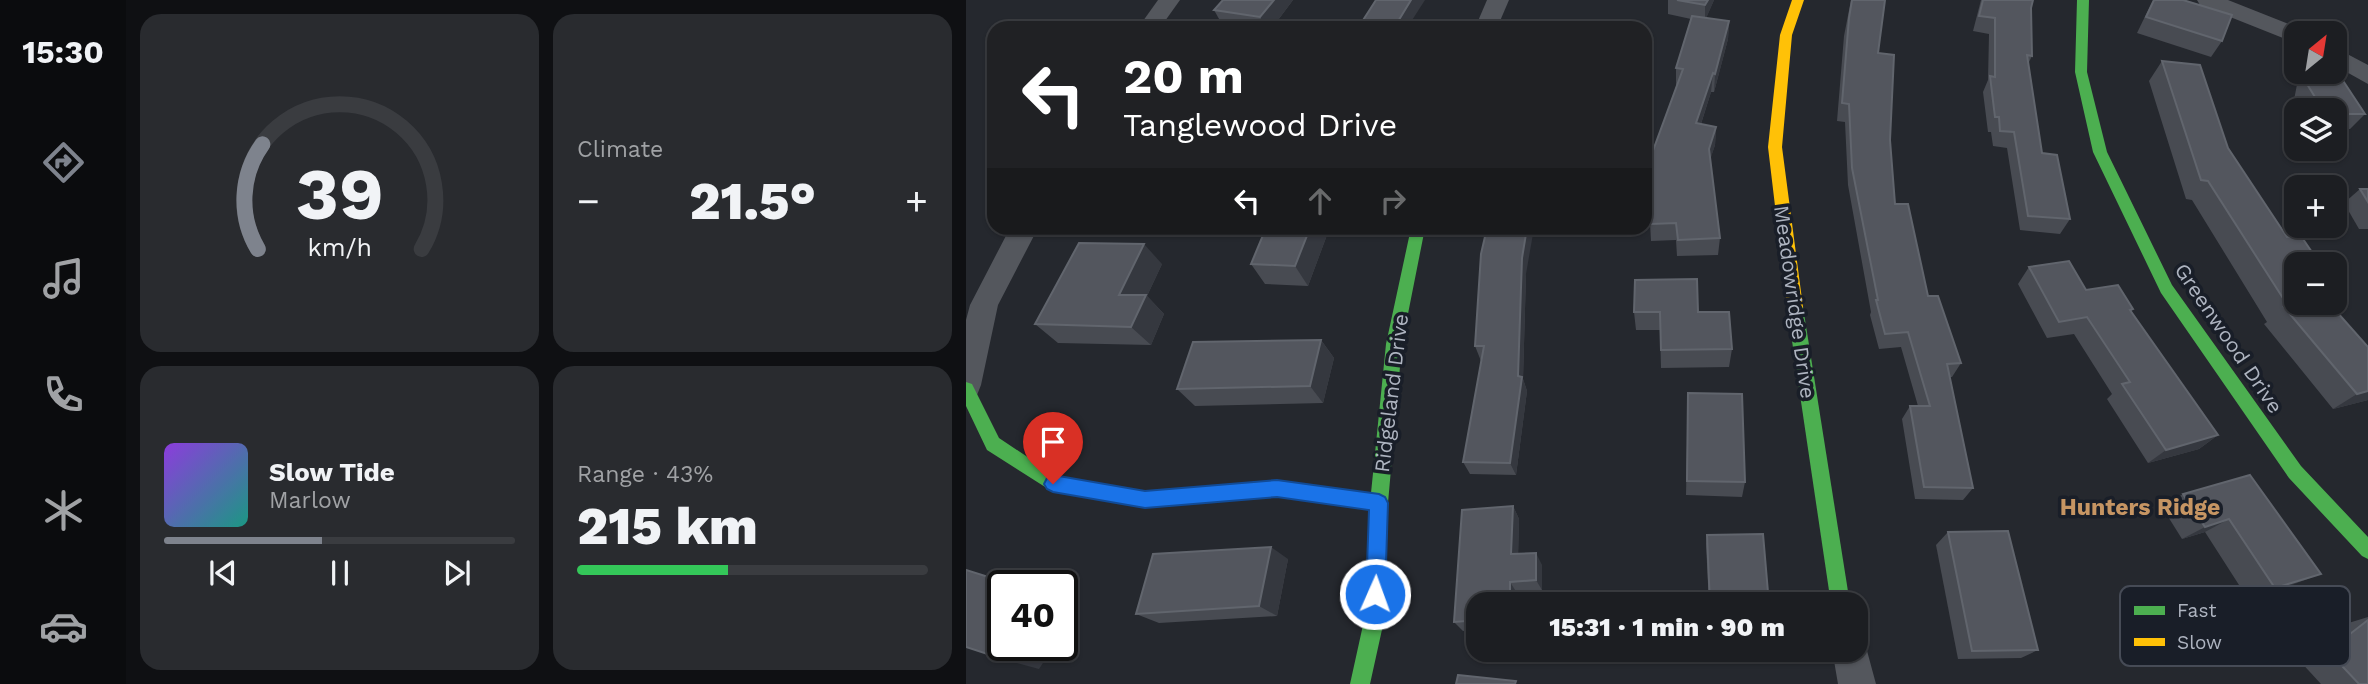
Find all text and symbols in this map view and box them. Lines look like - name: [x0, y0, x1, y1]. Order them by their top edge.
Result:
- north arrow: [2284, 21, 2347, 84]
- map controls: [2284, 21, 2347, 315]
- text: 15:30: [22, 33, 104, 71]
- text: 20 m: [1123, 47, 1244, 105]
- icon: left: [1008, 49, 1099, 140]
- button: layers: [2284, 98, 2347, 161]
- text: Tanglewood Drive: [1123, 106, 1397, 144]
- text: Climate: [577, 136, 663, 163]
- icon: directions: [39, 138, 88, 187]
- text: 39: [295, 151, 384, 237]
- text: 21.5°: [689, 171, 816, 232]
- button: +: [2284, 175, 2347, 238]
- text: −: [577, 179, 600, 223]
- text: +: [905, 179, 928, 223]
- icon: left: [1228, 182, 1266, 220]
- icon: ahead: [1301, 182, 1339, 220]
- icon: right: [1374, 182, 1412, 220]
- street label: Meadowridge Drive: [1769, 204, 1821, 400]
- text: km/h: [307, 233, 372, 262]
- button: −: [2284, 252, 2347, 315]
- icon: music: [39, 254, 88, 303]
- street label: Greenwood Drive: [2170, 258, 2288, 418]
- street label: Ridgeland Drive: [1369, 312, 1413, 474]
- icon: phone: [39, 370, 88, 419]
- pin: [1023, 412, 1083, 484]
- icon: arrive: [1034, 423, 1072, 461]
- text: Slow Tide: [269, 457, 395, 487]
- text: Range · 43%: [577, 461, 713, 488]
- icon: climate: [39, 486, 88, 535]
- text: Marlow: [269, 487, 351, 514]
- district label: Hunters Ridge: [2060, 494, 2220, 521]
- text: 215 km: [577, 496, 758, 557]
- icon: previous: [204, 554, 242, 592]
- icon: pause: [321, 554, 359, 592]
- icon: next: [438, 554, 476, 592]
- position arrow: [1338, 557, 1412, 631]
- speed limit sign: 40: [987, 570, 1078, 661]
- legend: [2120, 586, 2350, 666]
- text: Fast: [2177, 599, 2216, 622]
- icon: car: [39, 602, 88, 651]
- text: 15:31 · 1 min · 90 m: [1549, 612, 1785, 642]
- text: Slow: [2177, 631, 2222, 654]

